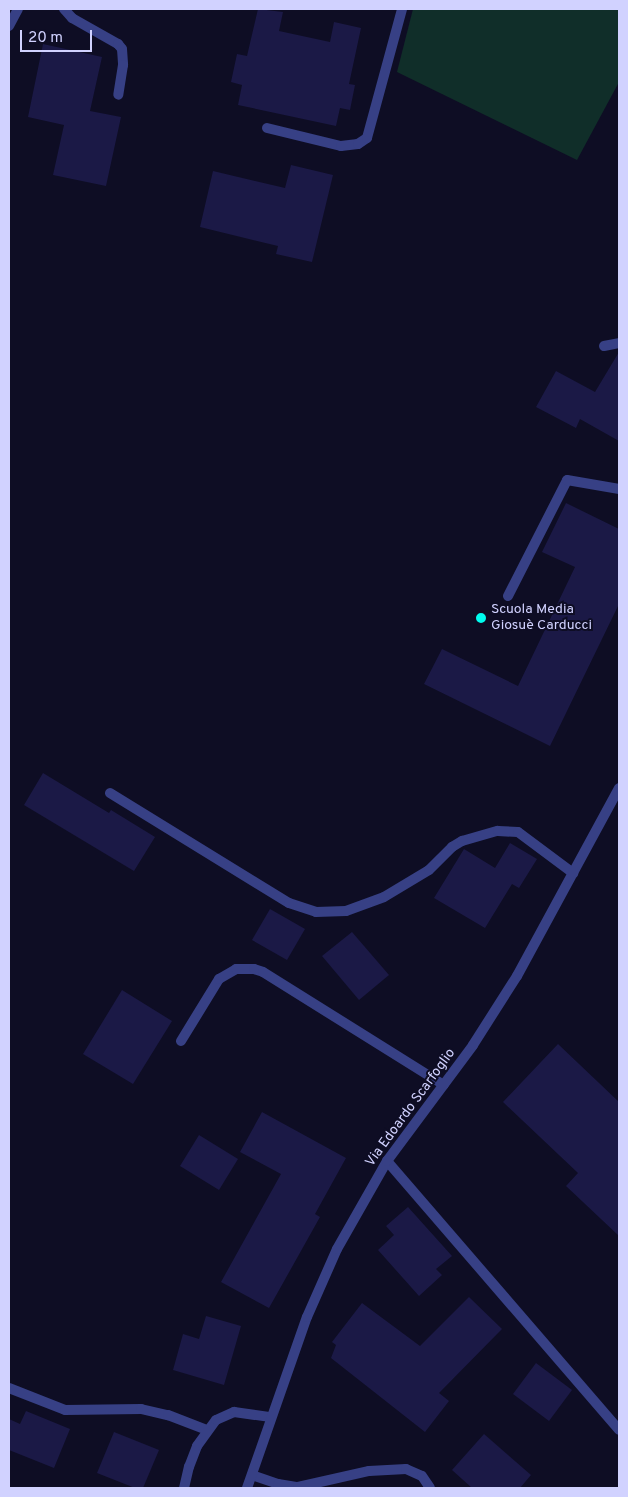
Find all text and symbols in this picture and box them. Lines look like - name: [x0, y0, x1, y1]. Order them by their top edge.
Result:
- scale bar: [22, 20, 95, 52]
- text: 20 m: [28, 29, 63, 48]
- place label: Scuola Media Giosuè Carducci: [491, 602, 592, 634]
- marker: Scuola Media Giosuè Carducci: [475, 612, 487, 624]
- street label: Via Edoardo Scarfoglio: [362, 1046, 460, 1170]

